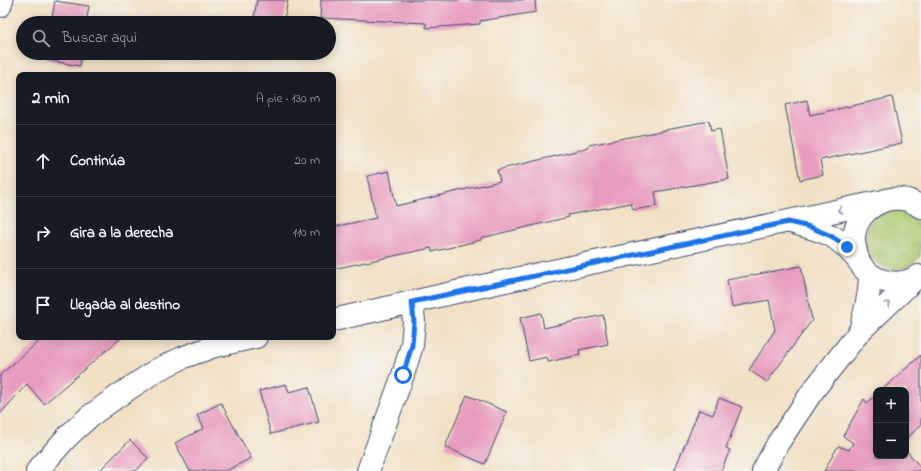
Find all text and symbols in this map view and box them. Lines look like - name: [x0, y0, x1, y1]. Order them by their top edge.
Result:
- search box: [16, 16, 336, 60]
- icon: search: [30, 27, 52, 49]
- text: Buscar aquí: [62, 27, 137, 49]
- text: 2 min: [32, 86, 69, 111]
- text: A pie · 130 m: [256, 89, 320, 108]
- icon: ahead: [32, 150, 54, 172]
- text: Continúa: [70, 150, 125, 172]
- text: 20 m: [295, 151, 320, 170]
- one-way arrow: [837, 206, 843, 214]
- icon: right: [32, 222, 54, 244]
- text: Gira a la derecha: [70, 222, 173, 244]
- text: 110 m: [293, 223, 320, 242]
- route end: [838, 238, 856, 256]
- icon: arrive: [32, 294, 54, 316]
- text: Llegada al destino: [70, 294, 180, 316]
- one-way arrow: [884, 302, 891, 309]
- route start: [394, 366, 412, 384]
- map controls: [873, 387, 909, 459]
- button: +: [873, 387, 909, 423]
- button: −: [873, 423, 909, 459]

